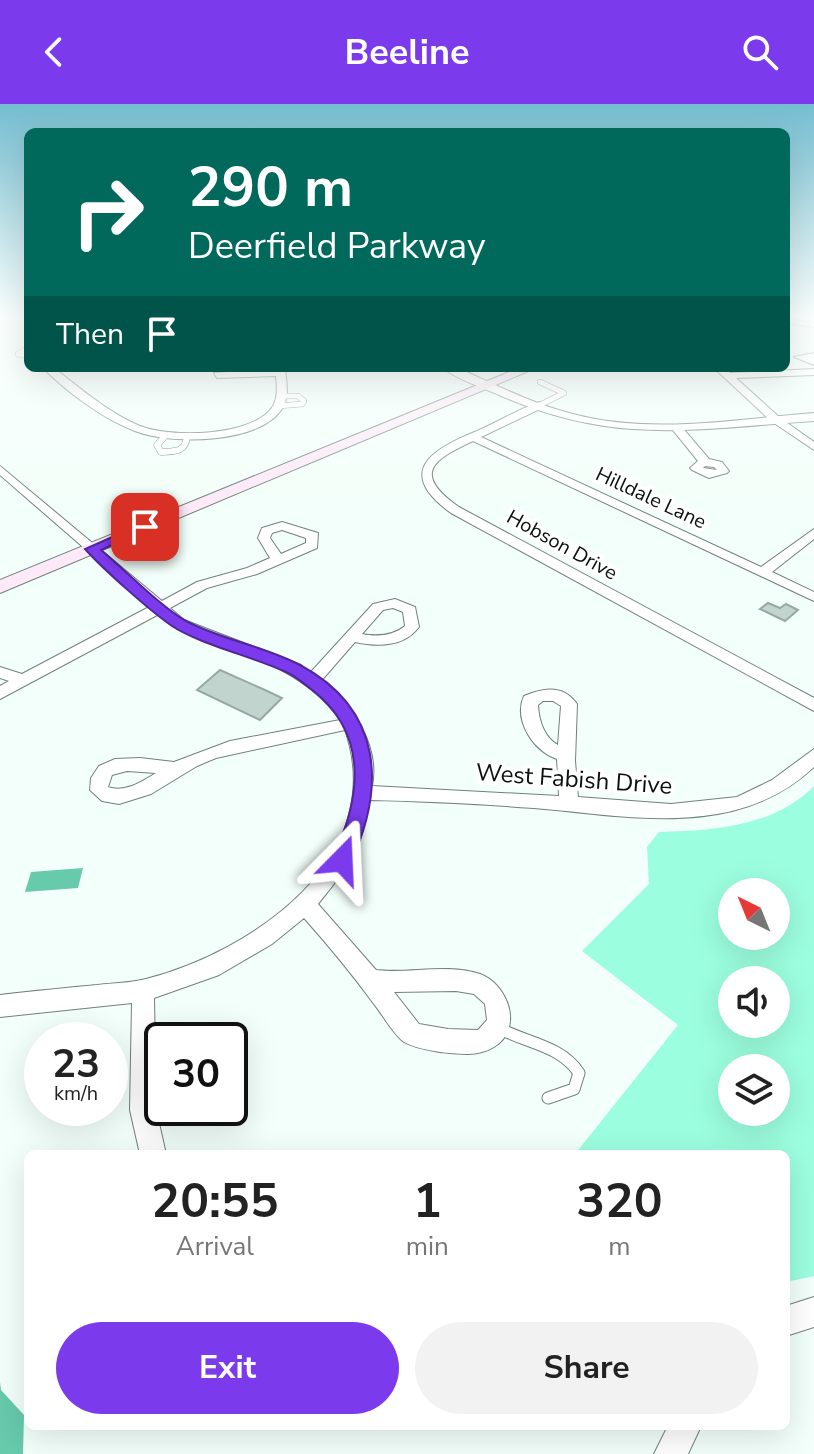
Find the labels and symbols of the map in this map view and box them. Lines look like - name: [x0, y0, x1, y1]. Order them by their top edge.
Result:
- street label: Hilldale Lane: [591, 461, 711, 535]
- pin: [111, 493, 179, 561]
- street label: Hobson Drive: [502, 503, 622, 587]
- street label: West Fabish Drive: [475, 756, 673, 802]
- position arrow: [300, 818, 384, 902]
- north arrow: [718, 878, 790, 950]
- speed limit sign: 30: [144, 1022, 248, 1126]

